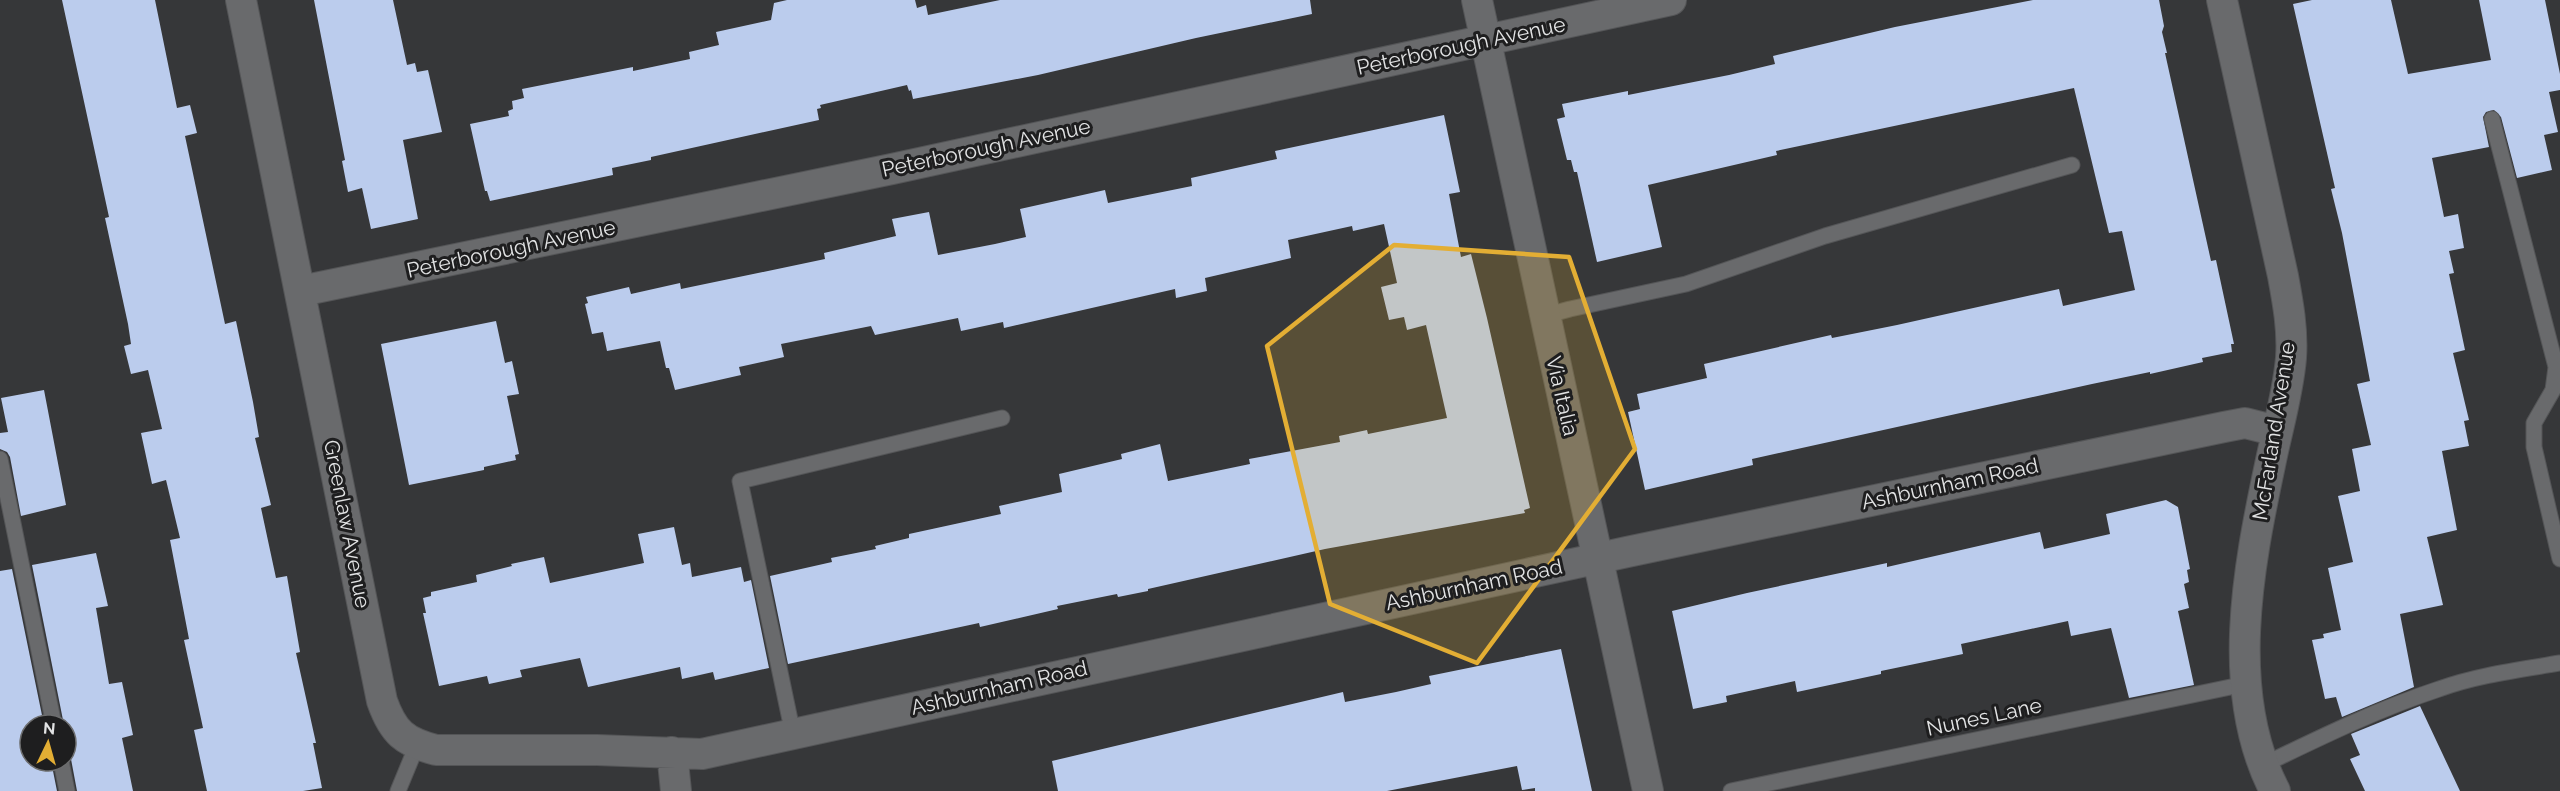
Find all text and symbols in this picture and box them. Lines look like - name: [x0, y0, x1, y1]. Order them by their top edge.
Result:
- street label: Peterborough Avenue: [1354, 11, 1568, 80]
- street label: Peterborough Avenue: [879, 113, 1093, 182]
- street label: Peterborough Avenue: [404, 214, 618, 283]
- street label: McFarland Avenue: [2247, 340, 2300, 522]
- street label: Via Italia: [1541, 354, 1584, 438]
- street label: Greenlaw Avenue: [319, 438, 376, 610]
- street label: Ashburnham Road: [1859, 453, 2041, 514]
- street label: Ashburnham Road: [1383, 554, 1565, 615]
- street label: Ashburnham Road: [908, 655, 1089, 720]
- street label: Nunes Lane: [1924, 692, 2044, 741]
- north arrow: [18, 713, 78, 773]
- text: N: [42, 719, 56, 739]

